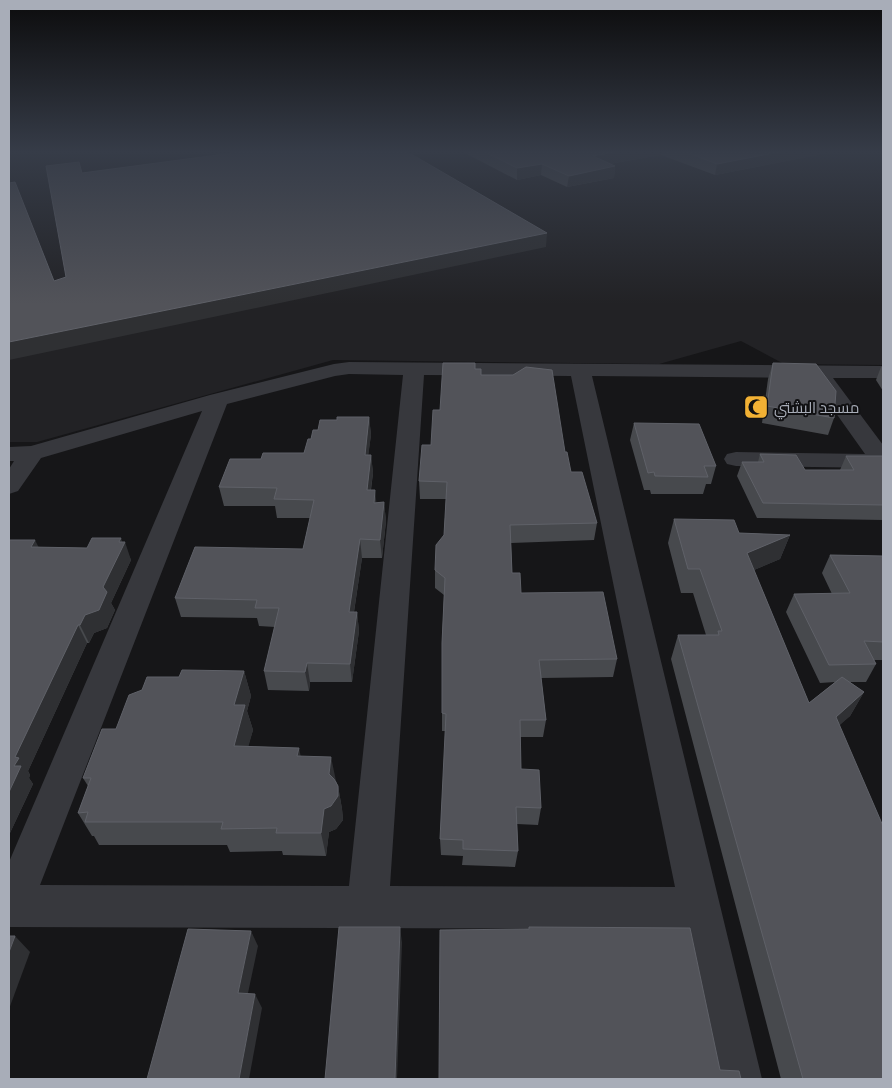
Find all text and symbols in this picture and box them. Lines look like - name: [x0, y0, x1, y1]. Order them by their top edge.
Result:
- mosque icon: مسجد البشتي: [743, 394, 769, 420]
- place label: مسجد البشتي: [774, 399, 859, 420]

